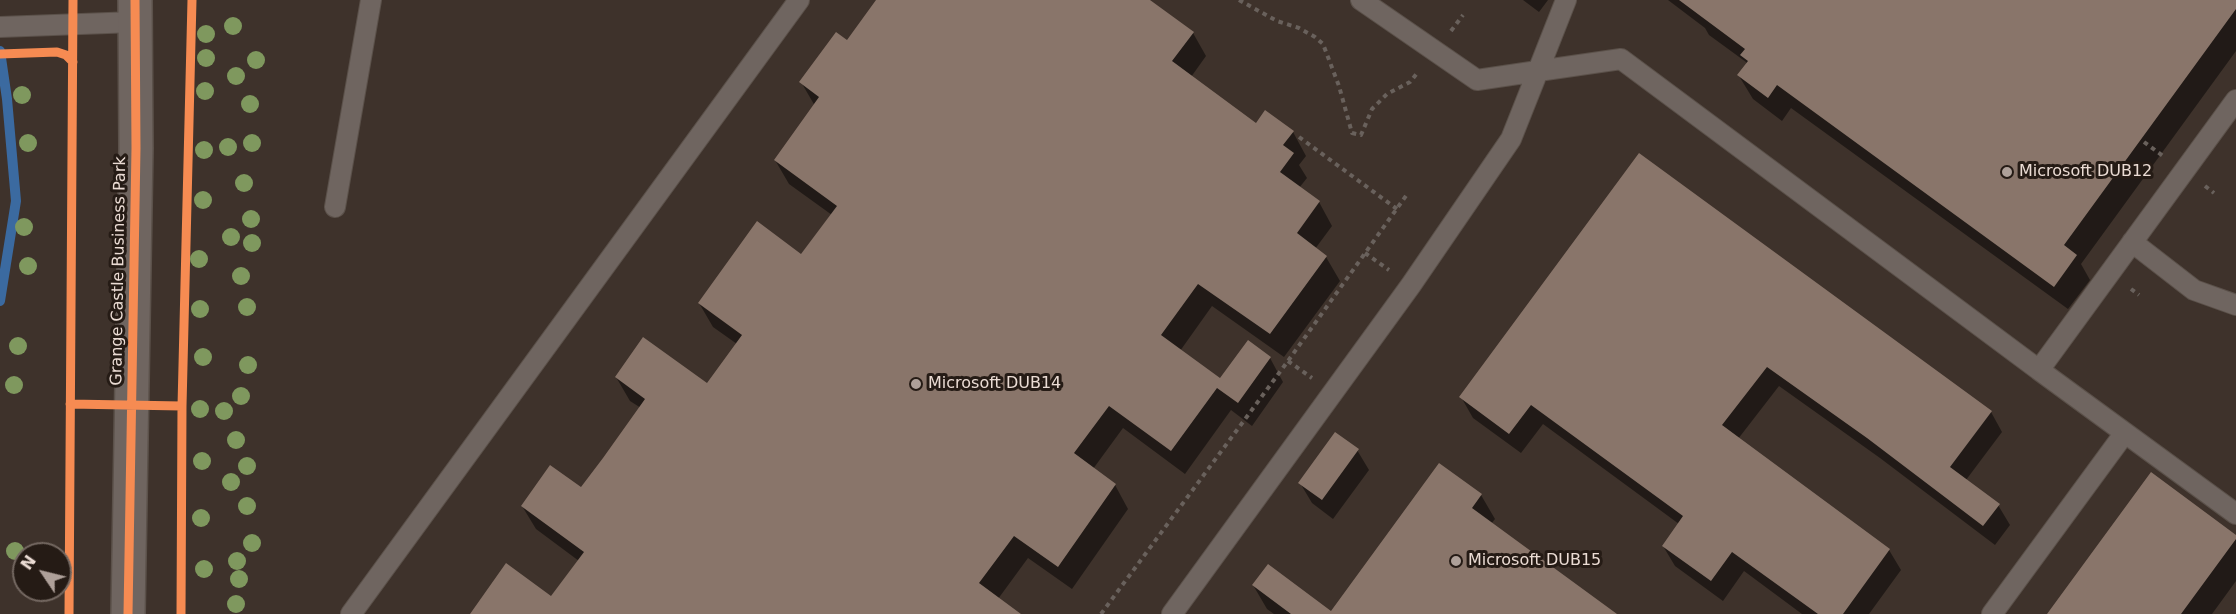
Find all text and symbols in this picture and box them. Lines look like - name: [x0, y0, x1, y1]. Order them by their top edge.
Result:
- street label: Grange Castle Business Park: [107, 156, 131, 386]
- place label: Microsoft DUB12: [2019, 162, 2152, 182]
- marker: Microsoft DUB12: [2000, 165, 2014, 179]
- place label: Microsoft DUB14: [928, 374, 1061, 394]
- marker: Microsoft DUB14: [909, 377, 923, 391]
- north arrow: [12, 542, 72, 602]
- place label: Microsoft DUB15: [1468, 551, 1601, 571]
- text: N: [17, 552, 40, 573]
- marker: Microsoft DUB15: [1449, 554, 1463, 568]

